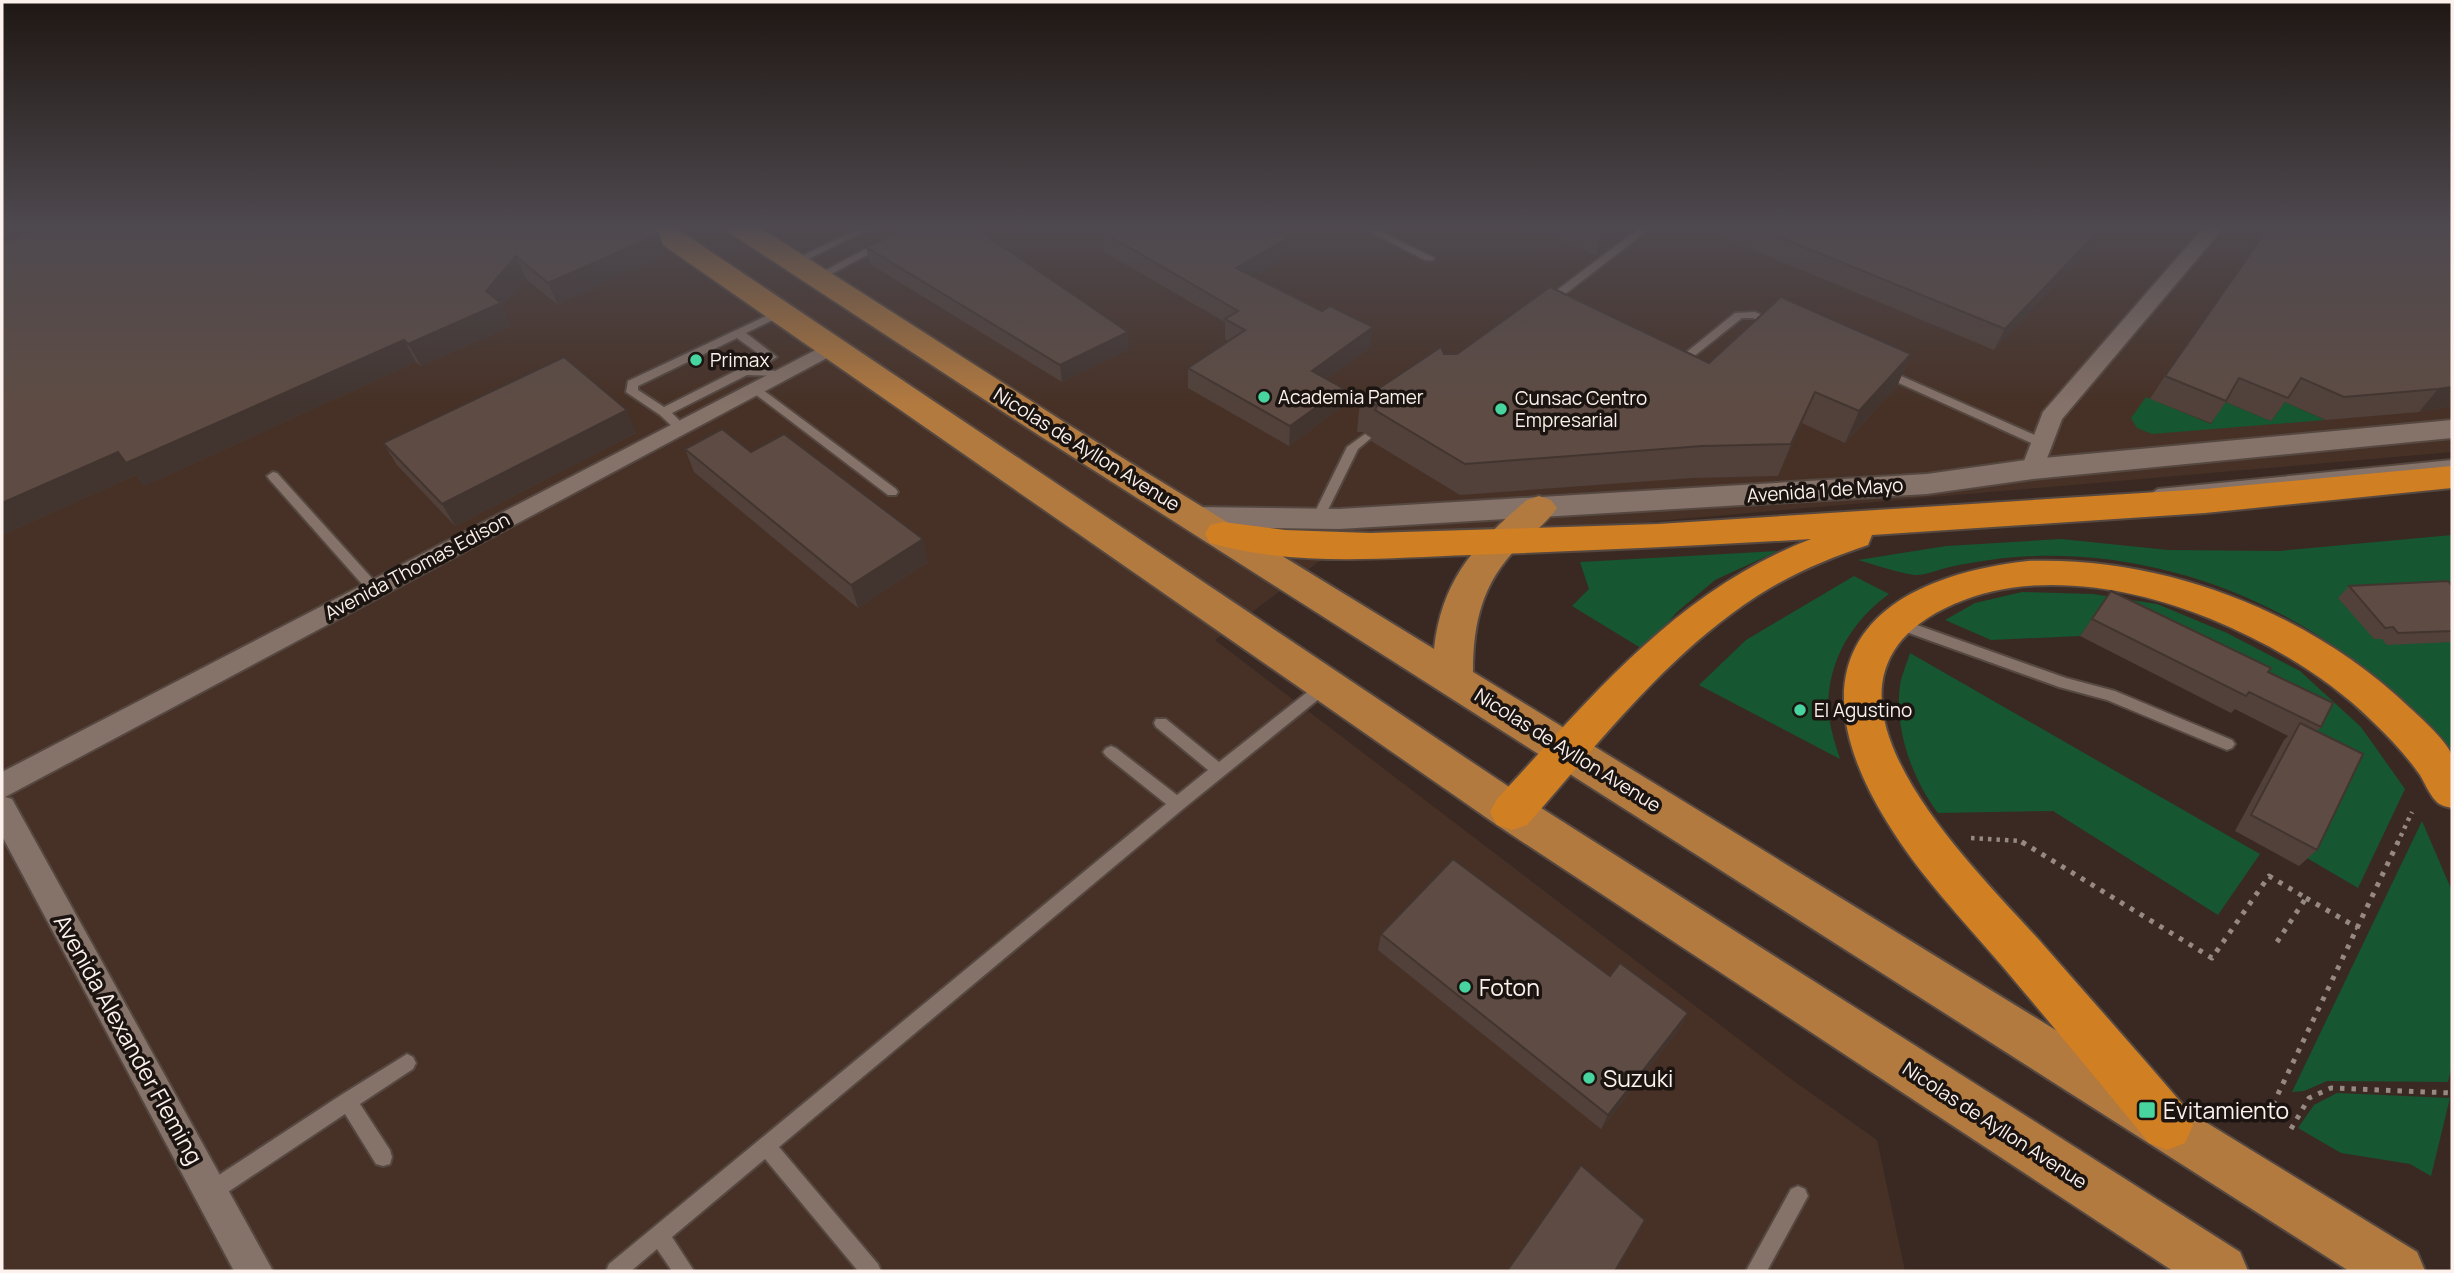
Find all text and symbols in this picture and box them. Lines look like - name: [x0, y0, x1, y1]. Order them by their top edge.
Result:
- place label: Primax: [710, 347, 769, 373]
- marker: Primax: [688, 352, 704, 368]
- street label: Nicolas de Ayllon Avenue: [989, 381, 1185, 517]
- place label: Academia Pamer: [1278, 384, 1424, 410]
- place label: Cunsac Centro Empresarial: [1515, 385, 1647, 433]
- marker: Academia Pamer: [1256, 389, 1272, 405]
- marker: Cunsac Centro Empresarial: [1493, 401, 1509, 417]
- street label: Avenida 1 de Mayo: [1746, 472, 1904, 508]
- street label: Avenida Thomas Edison: [320, 506, 514, 626]
- street label: Nicolas de Ayllon Avenue: [1470, 682, 1666, 818]
- place label: El Agustino: [1814, 697, 1912, 723]
- marker: El Agustino: [1792, 702, 1808, 718]
- street label: Avenida Alexander Fleming: [47, 908, 211, 1170]
- place label: Foton: [1479, 971, 1540, 1003]
- marker: Foton: [1457, 979, 1473, 995]
- street label: Nicolas de Ayllon Avenue: [1898, 1055, 2092, 1195]
- place label: Suzuki: [1603, 1062, 1673, 1094]
- marker: Suzuki: [1581, 1070, 1597, 1086]
- place label: Evitamiento: [2163, 1094, 2289, 1126]
- marker: Evitamiento: [2137, 1100, 2157, 1120]

